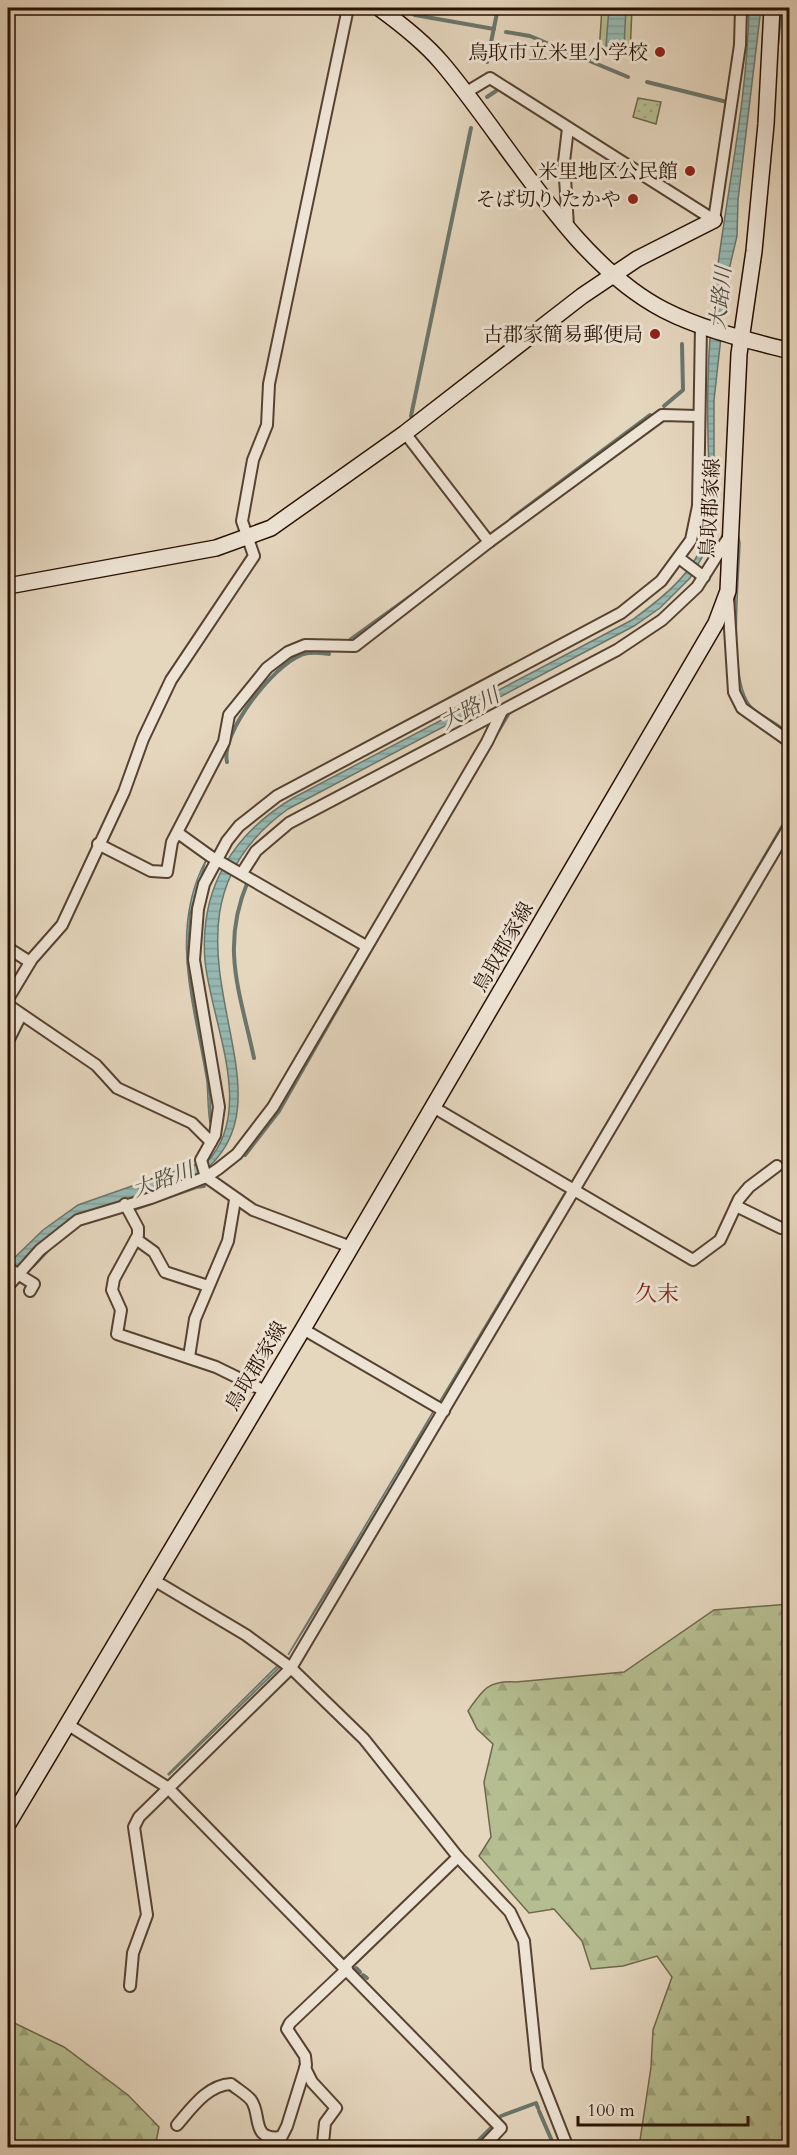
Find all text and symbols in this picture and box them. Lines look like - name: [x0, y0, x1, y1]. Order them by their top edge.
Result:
- place label: 鳥取市立米里小学校: [468, 39, 648, 66]
- marker: 鳥取市立米里小学校: [653, 45, 667, 59]
- place label: 米里地区公民館: [538, 158, 678, 185]
- marker: 米里地区公民館: [683, 164, 697, 178]
- place label: そば切り たかや: [476, 186, 621, 213]
- marker: そば切り たかや: [626, 192, 640, 206]
- water label: 大路川: [703, 263, 739, 331]
- place label: 古郡家簡易郵便局: [483, 321, 643, 348]
- marker: 古郡家簡易郵便局: [648, 327, 662, 341]
- street label: 鳥取郡家線: [694, 457, 726, 559]
- water label: 大路川: [435, 680, 506, 737]
- street label: 鳥取郡家線: [466, 897, 540, 997]
- water label: 大路川: [128, 1155, 199, 1204]
- district label: 久末: [635, 1279, 679, 1309]
- street label: 鳥取郡家線: [219, 1316, 293, 1416]
- scale bar: [578, 2089, 748, 2127]
- text: 100 m: [587, 2098, 635, 2123]

